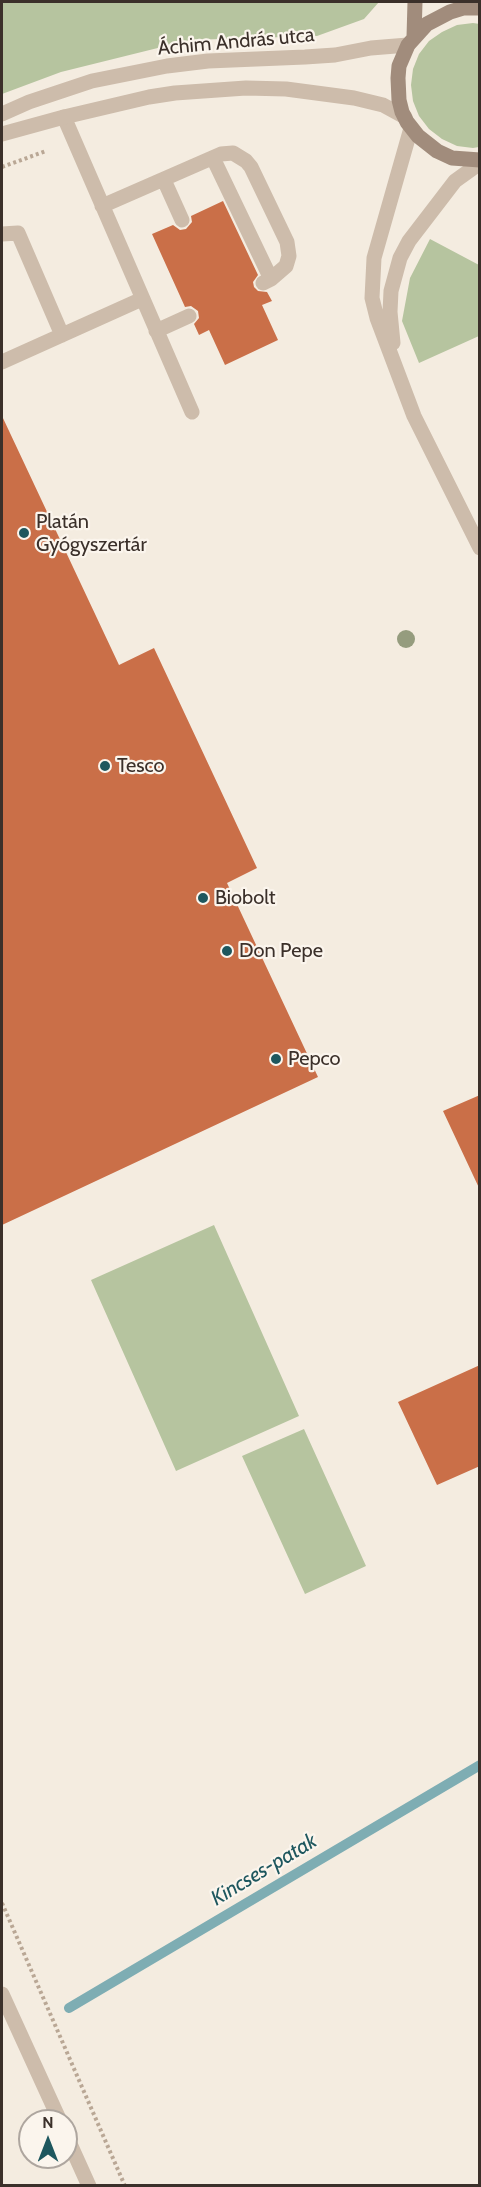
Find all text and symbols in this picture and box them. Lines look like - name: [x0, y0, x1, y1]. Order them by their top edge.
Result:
- street label: Áchim András utca: [157, 23, 315, 61]
- place label: Platán Gyógyszertár: [36, 510, 147, 557]
- marker: Platán Gyógyszertár: [17, 526, 31, 540]
- place label: Tesco: [117, 754, 165, 778]
- marker: Tesco: [98, 759, 112, 773]
- place label: Biobolt: [215, 886, 276, 910]
- marker: Biobolt: [196, 891, 210, 905]
- place label: Don Pepe: [239, 939, 323, 963]
- marker: Don Pepe: [220, 944, 234, 958]
- place label: Pepco: [288, 1047, 340, 1071]
- marker: Pepco: [269, 1052, 283, 1066]
- water label: Kincses-patak: [207, 1829, 321, 1911]
- north arrow: [18, 2109, 78, 2169]
- text: N: [42, 2113, 54, 2132]

